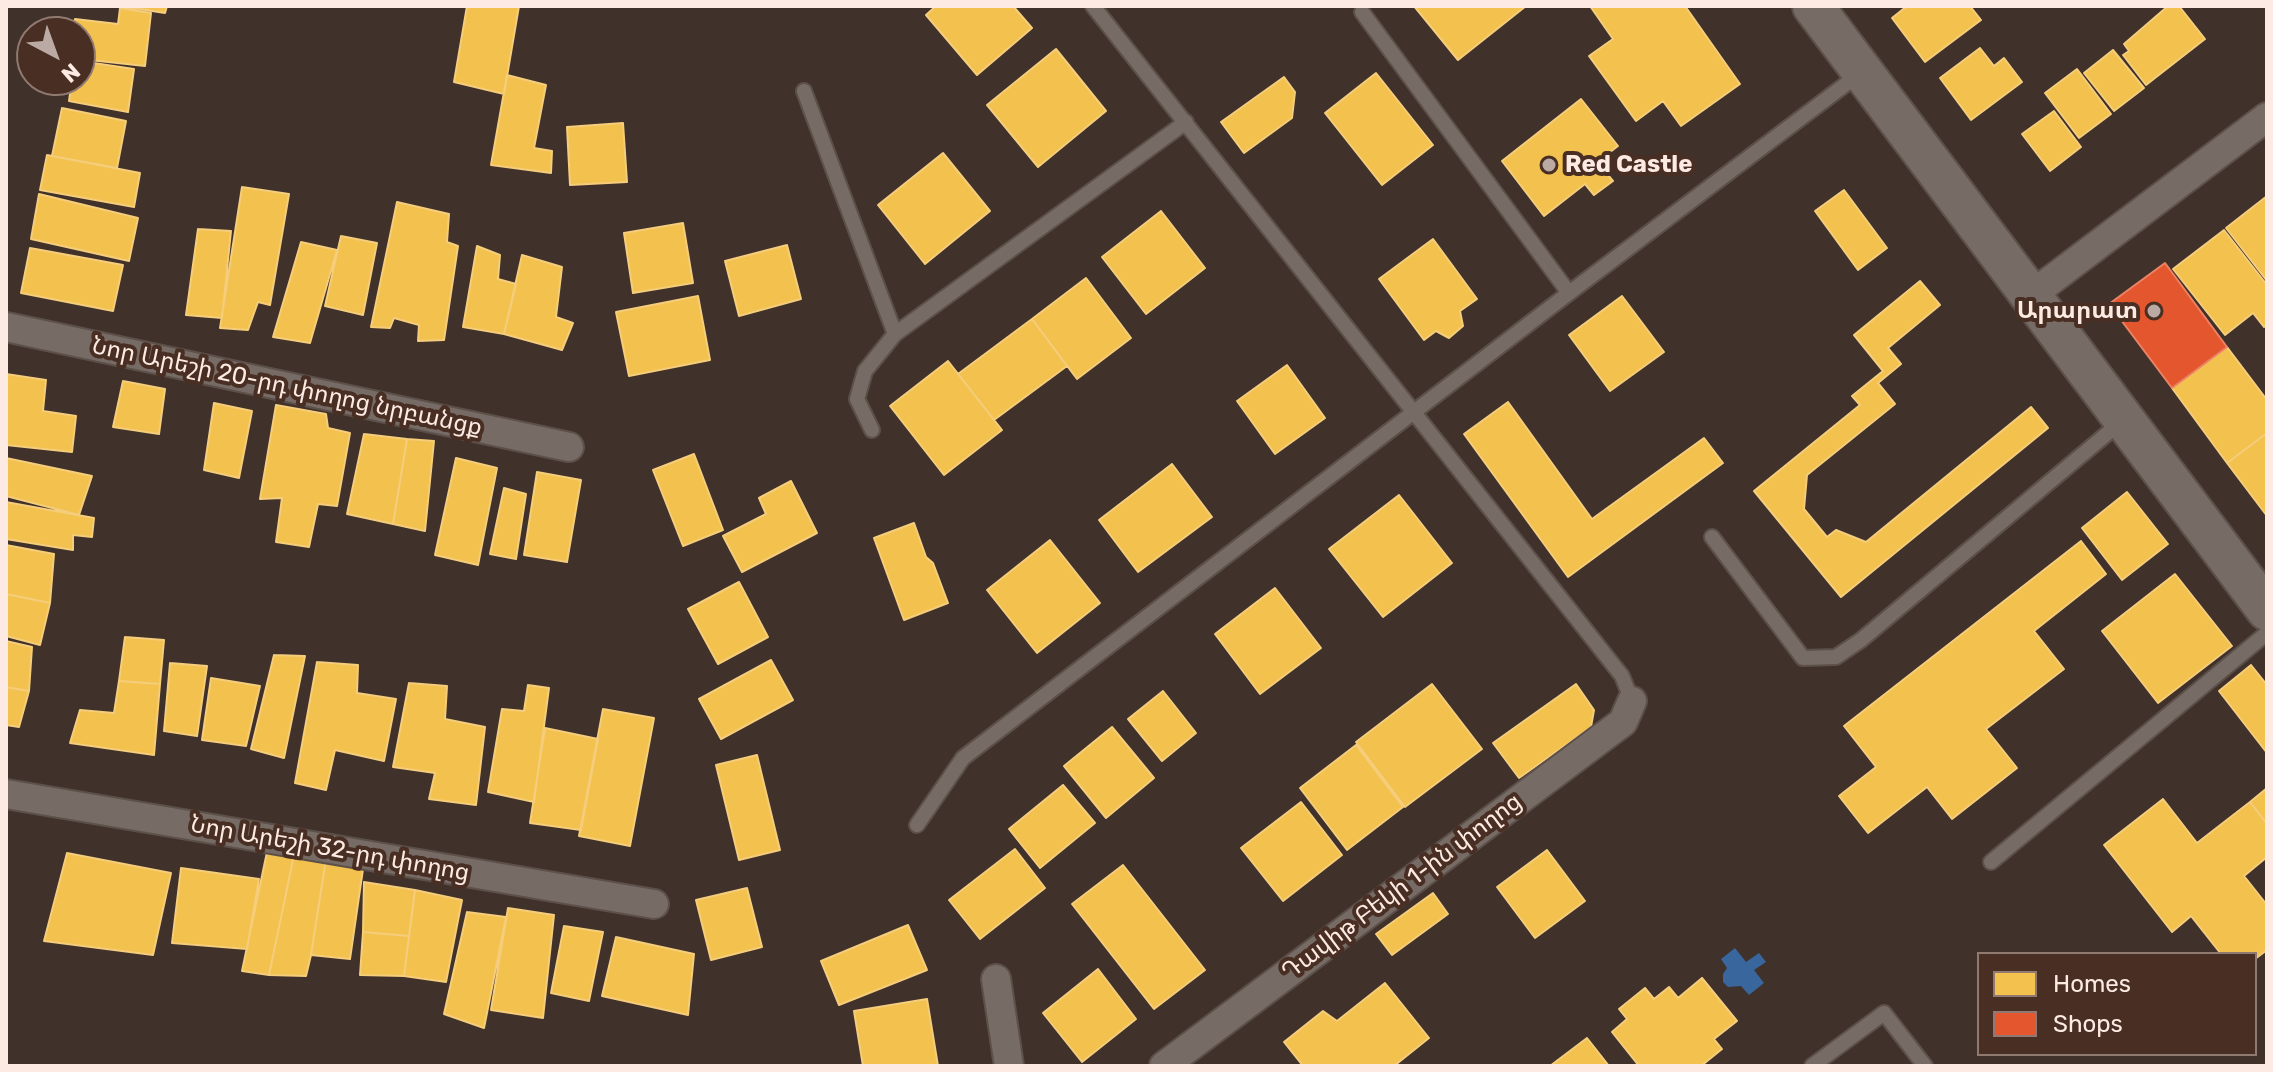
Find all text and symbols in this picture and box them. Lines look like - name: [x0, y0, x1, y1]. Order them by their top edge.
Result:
- north arrow: [16, 16, 96, 96]
- text: N: [56, 58, 86, 88]
- place label: Red Castle: [1565, 151, 1692, 179]
- marker: Red Castle: [1540, 156, 1558, 174]
- place label: Արարատ: [2017, 297, 2138, 325]
- marker: Արարատ: [2145, 302, 2163, 320]
- street label: Նոր Արեշի 20-րդ փողոց նրբանցք: [89, 332, 485, 442]
- street label: Դավիթ Բեկի 1-ին փողոց: [1276, 787, 1528, 987]
- street label: Նոր Արեշի 32-րդ փողոց: [188, 810, 472, 888]
- legend: [1977, 952, 2257, 1056]
- text: Homes: [2053, 970, 2131, 998]
- text: Shops: [2053, 1010, 2123, 1038]

